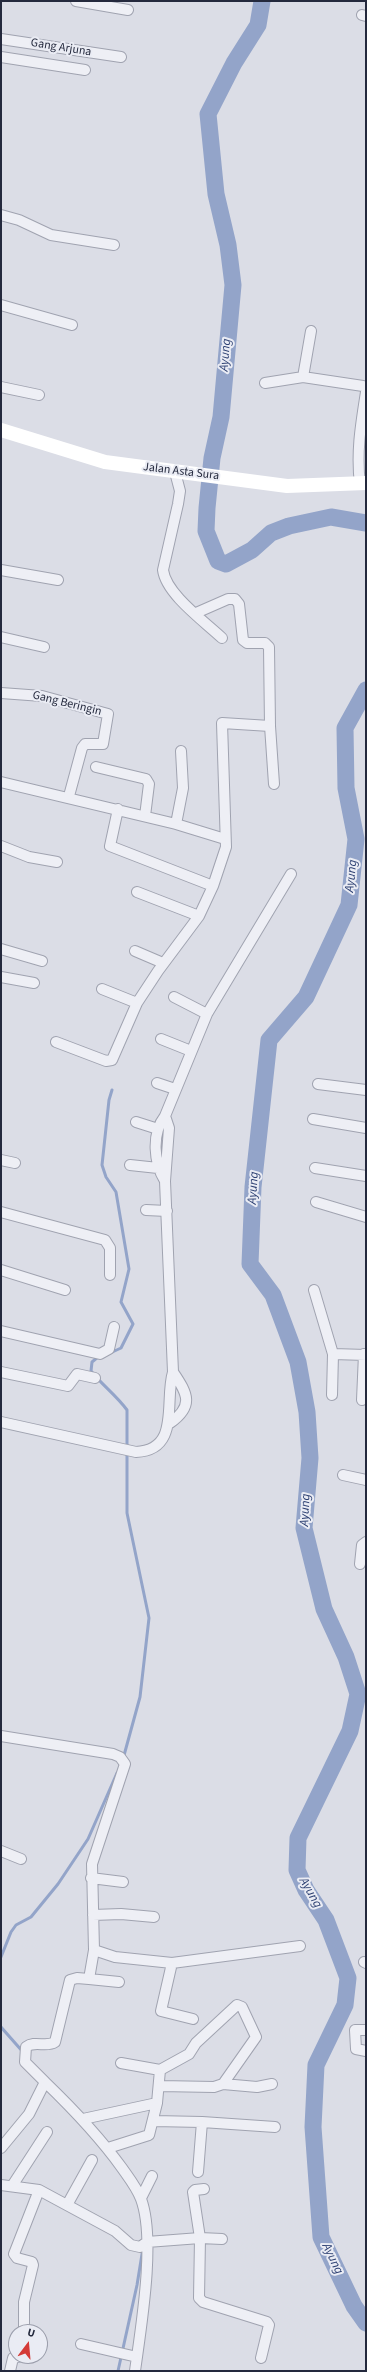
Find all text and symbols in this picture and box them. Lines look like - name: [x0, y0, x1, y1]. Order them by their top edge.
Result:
- street label: Gang Arjuna: [30, 36, 92, 60]
- water label: Ayung: [217, 338, 235, 372]
- street label: Jalan Asta Sura: [142, 460, 220, 484]
- street label: Gang Beringin: [31, 688, 103, 720]
- water label: Ayung: [343, 859, 361, 893]
- water label: Ayung: [245, 1171, 263, 1205]
- water label: Ayung: [297, 1493, 315, 1527]
- water label: Ayung: [295, 1875, 325, 1911]
- water label: Ayung: [318, 2241, 346, 2277]
- north arrow: [8, 2324, 48, 2364]
- text: U: [26, 2325, 37, 2341]

